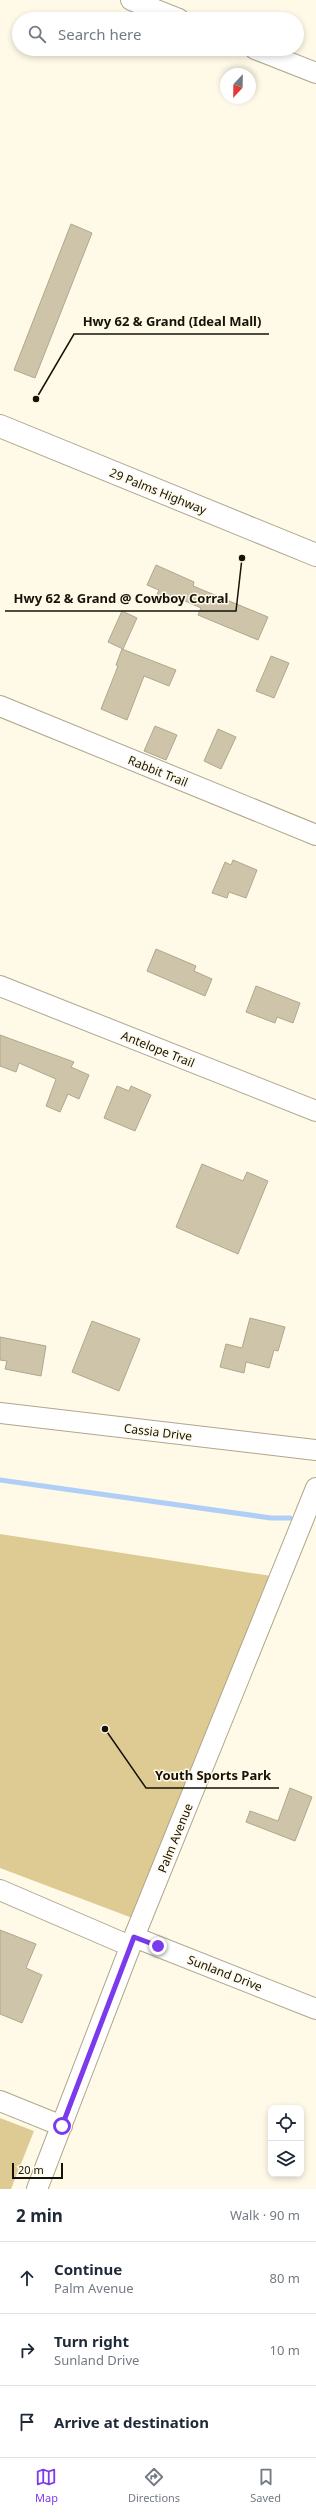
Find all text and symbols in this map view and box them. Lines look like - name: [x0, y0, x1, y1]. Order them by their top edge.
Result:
- search box: [12, 12, 304, 56]
- icon: search: [26, 23, 48, 45]
- text: Search here: [58, 24, 141, 44]
- north arrow: [220, 68, 256, 104]
- callout: Hwy 62 & Grand (Ideal Mall): [74, 309, 269, 334]
- text: Hwy 62 & Grand (Ideal Mall): [83, 312, 261, 330]
- street label: 29 Palms Highway: [107, 464, 210, 519]
- callout: Hwy 62 & Grand @ Cowboy Corral: [5, 586, 236, 611]
- text: Hwy 62 & Grand @ Cowboy Corral: [14, 589, 228, 607]
- street label: Rabbit Trail: [126, 751, 190, 791]
- street label: Antelope Trail: [119, 1027, 197, 1071]
- street label: Cassia Drive: [123, 1419, 193, 1445]
- callout: Youth Sports Park: [146, 1763, 279, 1788]
- text: Youth Sports Park: [155, 1766, 272, 1784]
- street label: Palm Avenue: [153, 1800, 197, 1875]
- route end: [149, 1937, 167, 1955]
- street label: Sunland Drive: [185, 1951, 265, 1995]
- map controls: [268, 2105, 304, 2177]
- button: locate: [268, 2105, 304, 2141]
- route start: [53, 2117, 71, 2135]
- button: layers: [268, 2141, 304, 2177]
- scale bar: [12, 2161, 63, 2180]
- text: 20 m: [18, 2162, 44, 2177]
- text: 2 min: [16, 2204, 63, 2227]
- text: Walk · 90 m: [230, 2206, 300, 2224]
- text: Continue: [54, 2259, 122, 2279]
- icon: ahead: [16, 2267, 38, 2289]
- text: 80 m: [270, 2269, 300, 2287]
- text: Palm Avenue: [54, 2279, 134, 2297]
- text: Turn right: [54, 2331, 129, 2351]
- icon: right: [16, 2339, 38, 2361]
- text: 10 m: [270, 2341, 300, 2359]
- text: Sunland Drive: [54, 2351, 139, 2369]
- icon: arrive: [16, 2411, 38, 2433]
- text: Arrive at destination: [54, 2412, 209, 2432]
- tab: Map: [35, 2466, 58, 2505]
- tab: Directions: [128, 2466, 180, 2505]
- tab: Saved: [250, 2466, 281, 2505]

